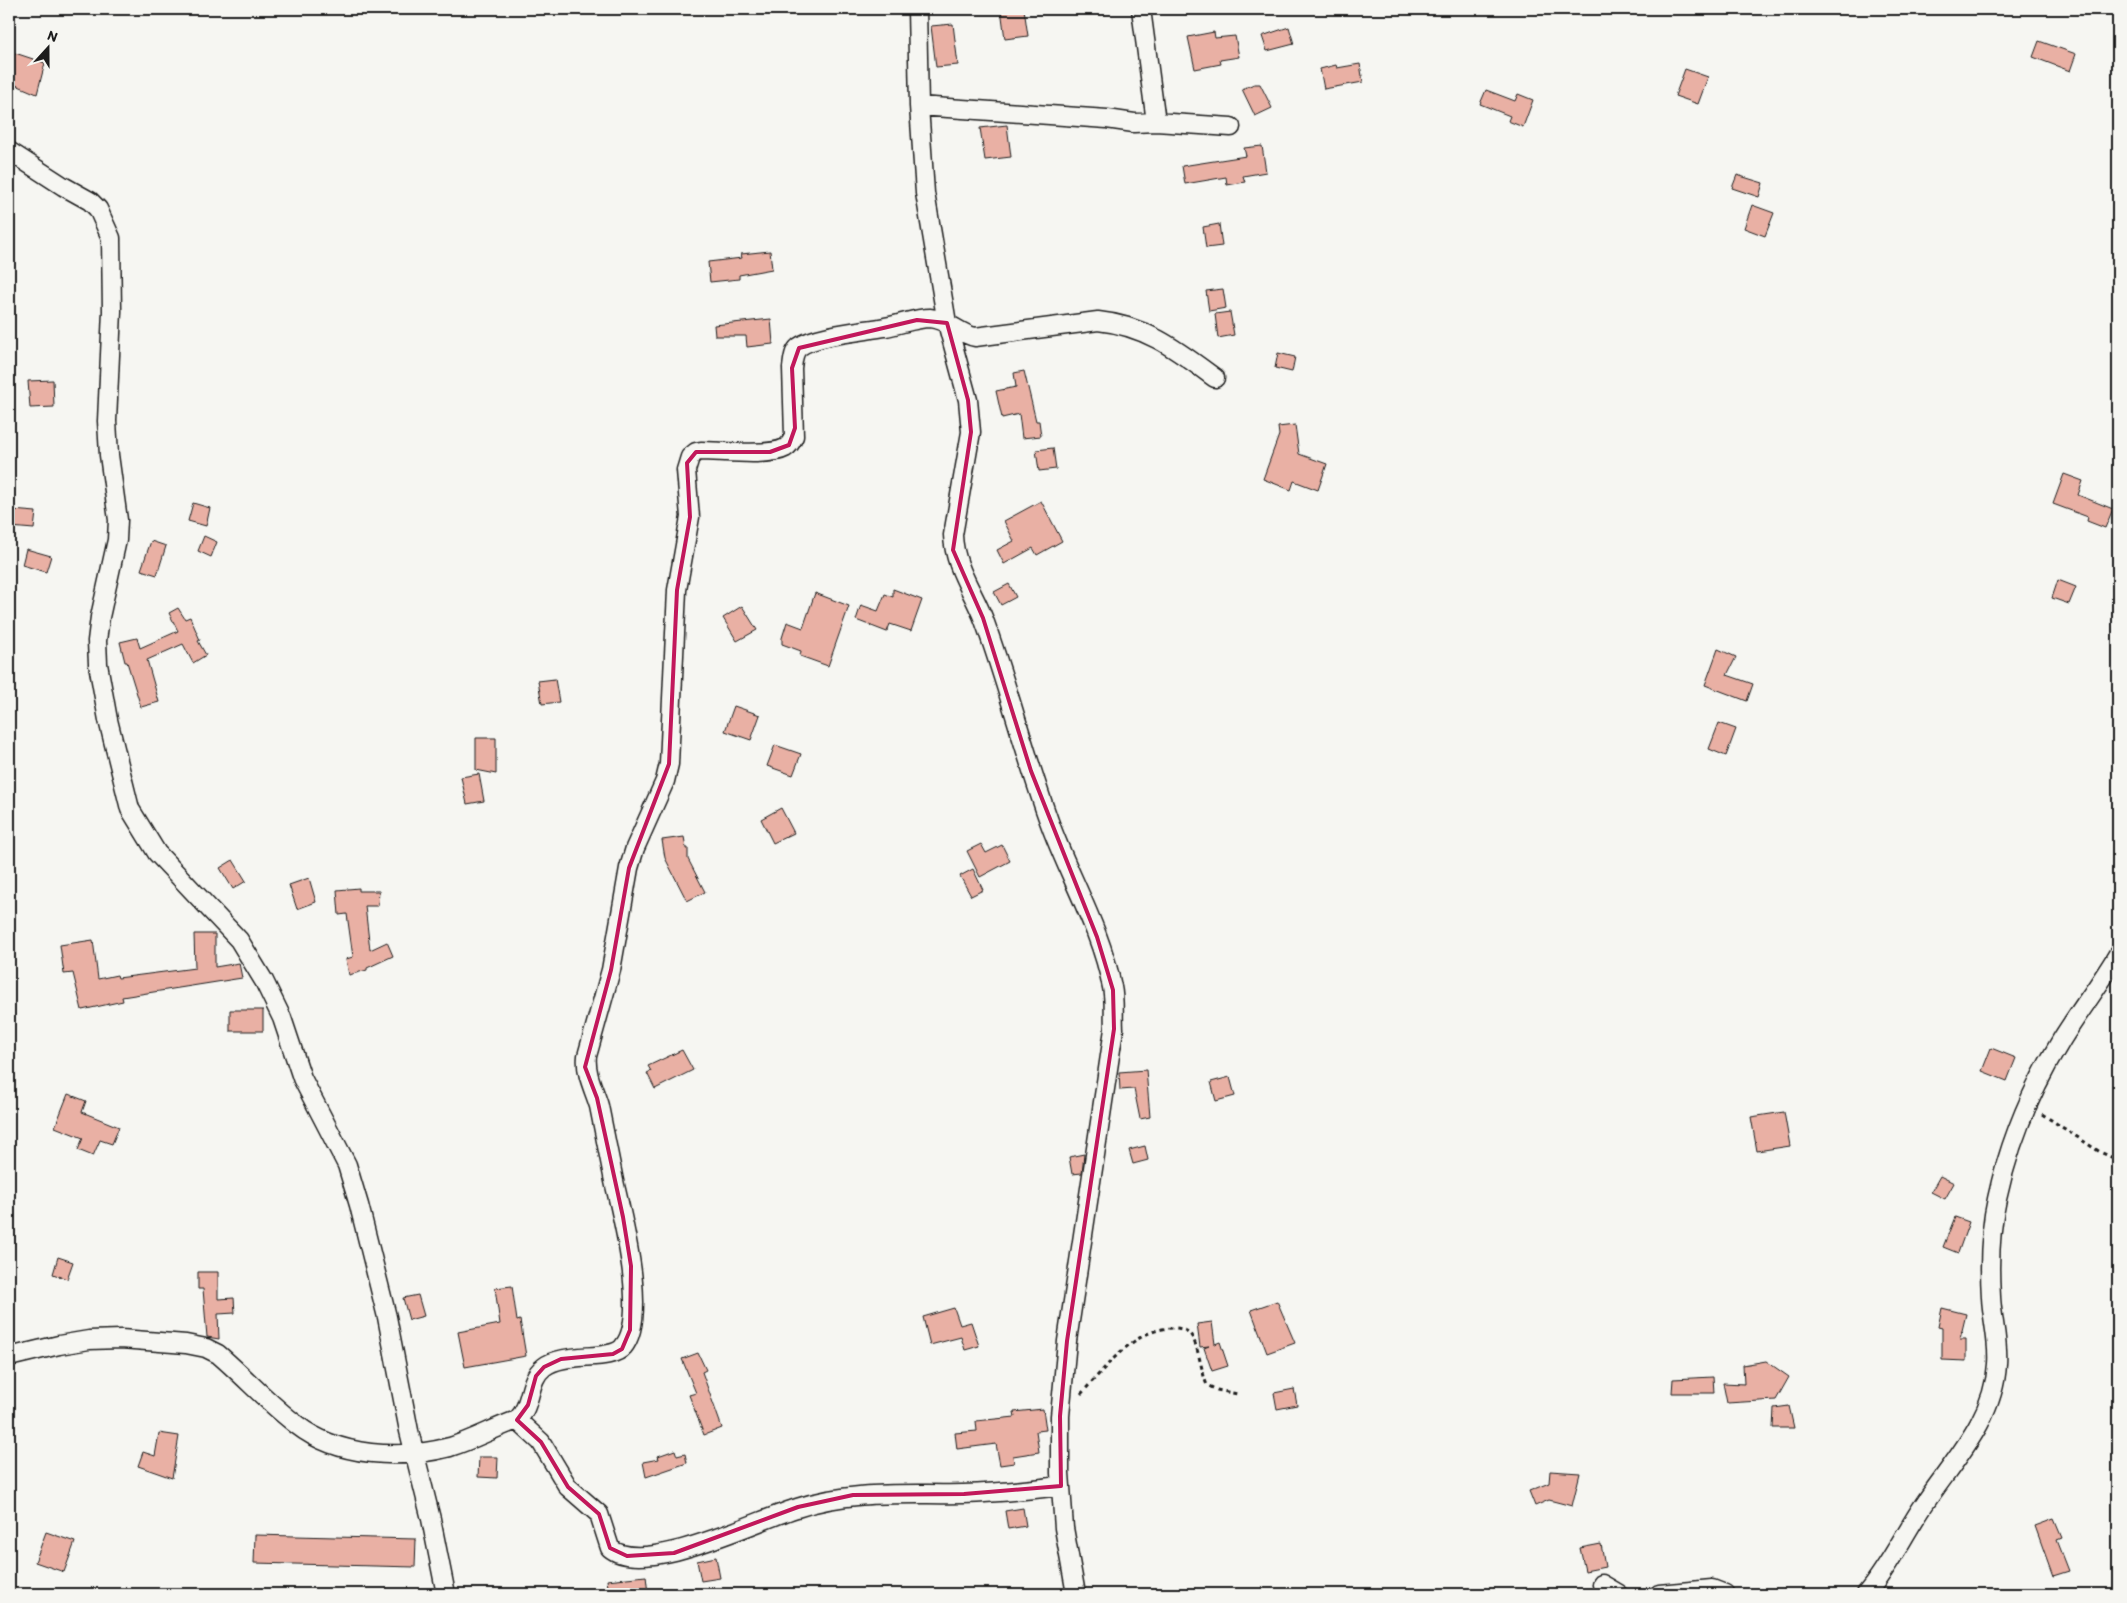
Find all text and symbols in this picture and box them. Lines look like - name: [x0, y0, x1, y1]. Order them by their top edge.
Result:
- north arrow: [22, 22, 72, 72]
- text: N: [45, 27, 60, 46]

